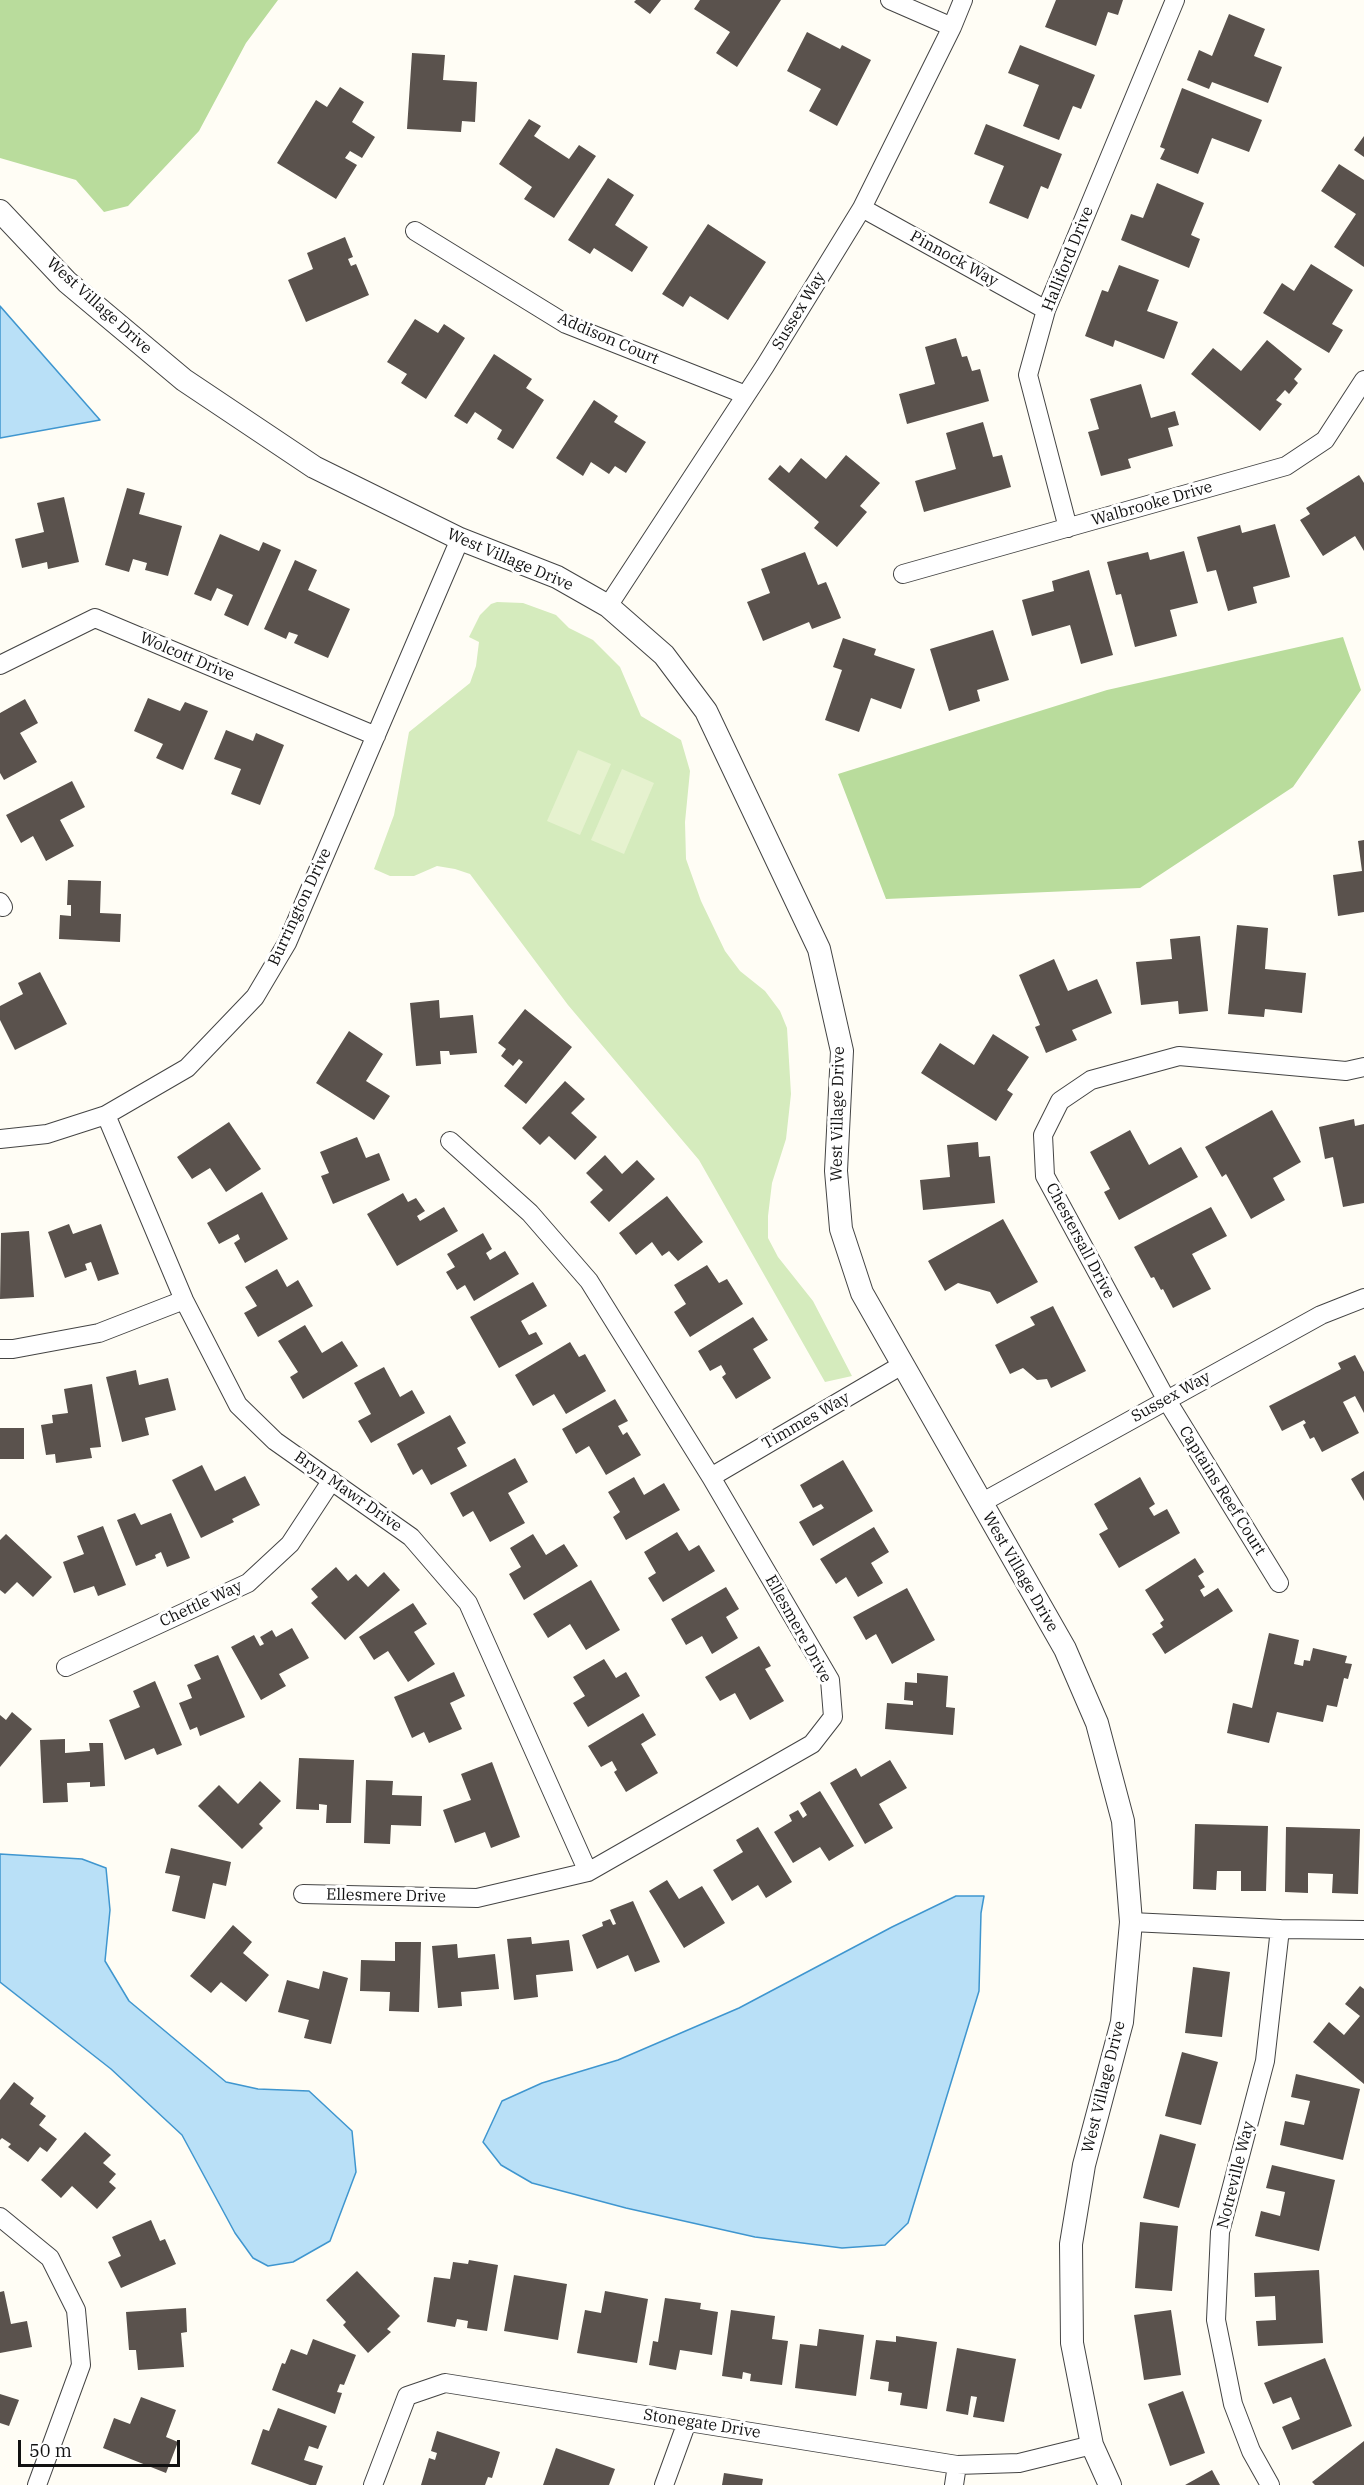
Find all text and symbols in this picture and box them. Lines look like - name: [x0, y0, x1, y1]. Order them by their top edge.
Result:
- street label: Halliford Drive: [1038, 204, 1098, 314]
- street label: Pinnock Way: [907, 227, 1001, 291]
- street label: West Village Drive: [42, 254, 156, 358]
- street label: Sussex Way: [768, 269, 830, 353]
- street label: Addison Court: [554, 309, 662, 369]
- street label: Walbrooke Drive: [1089, 478, 1215, 530]
- street label: West Village Drive: [444, 525, 576, 595]
- street label: Wolcott Drive: [137, 628, 237, 686]
- street label: Burrington Drive: [264, 845, 336, 969]
- street label: West Village Drive: [827, 1046, 849, 1182]
- street label: Chestersall Drive: [1041, 1180, 1119, 1302]
- street label: Sussex Way: [1128, 1367, 1214, 1427]
- street label: Timmes Way: [759, 1388, 853, 1454]
- street label: Captains Reef Court: [1174, 1423, 1270, 1559]
- street label: Bryn Mawr Drive: [291, 1448, 405, 1536]
- street label: West Village Drive: [978, 1509, 1062, 1635]
- street label: Ellesmere Drive: [761, 1572, 835, 1686]
- street label: Chettle Way: [157, 1577, 245, 1631]
- street label: Ellesmere Drive: [326, 1885, 446, 1907]
- street label: West Village Drive: [1078, 2019, 1130, 2155]
- street label: Notreville Way: [1213, 2119, 1259, 2231]
- street label: Stonegate Drive: [642, 2405, 762, 2443]
- scale bar: [21, 2428, 183, 2466]
- text: 50 m: [29, 2439, 72, 2462]

